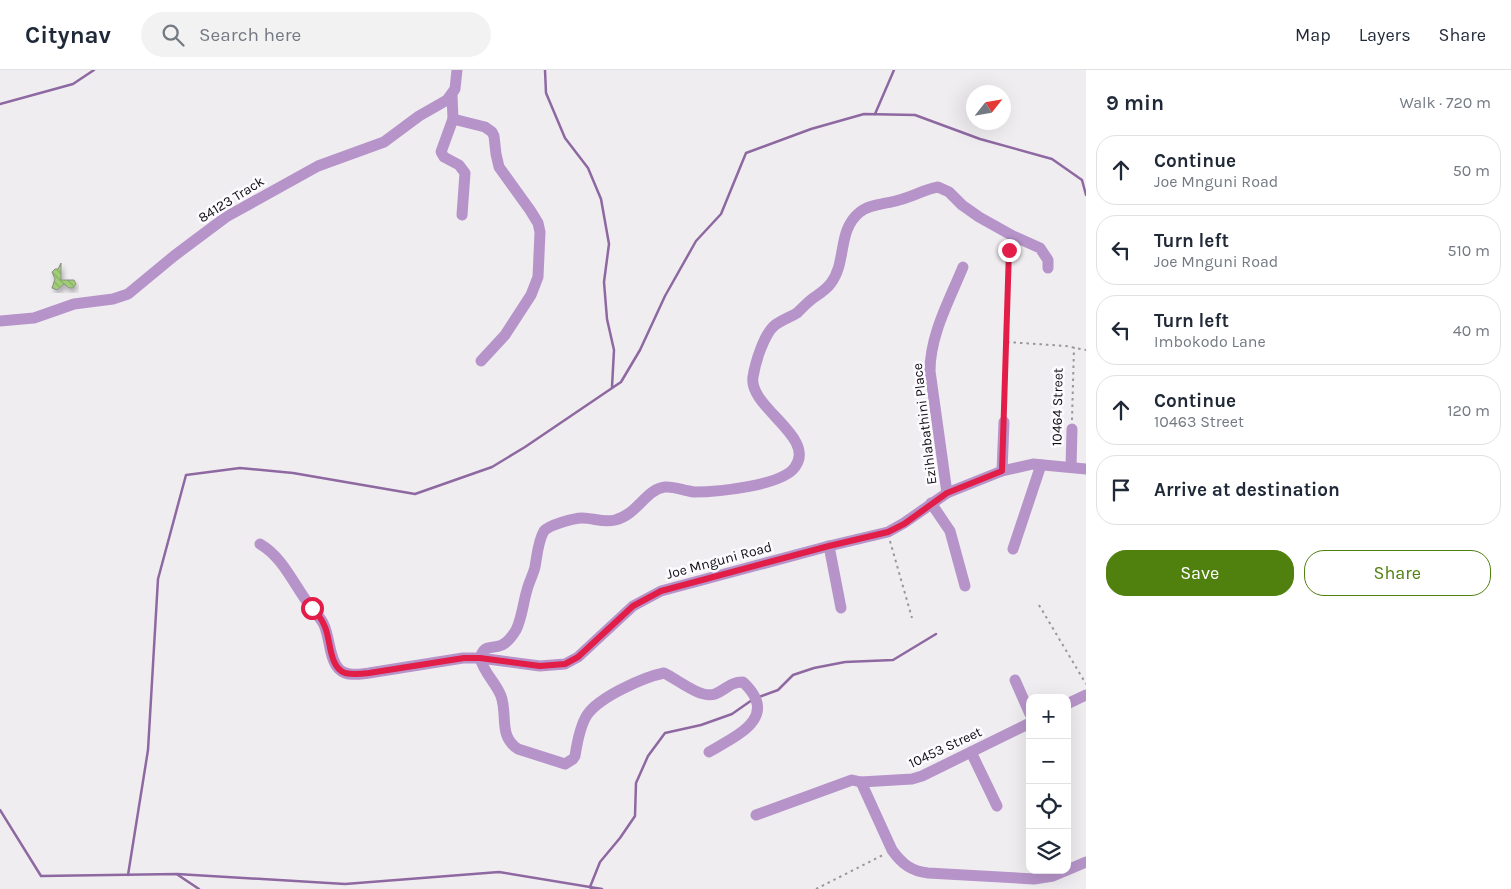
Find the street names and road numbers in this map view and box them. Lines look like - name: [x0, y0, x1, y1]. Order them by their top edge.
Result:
- street label: 84123 Track: [195, 172, 268, 226]
- street label: Ezihlabathini Place: [909, 362, 940, 486]
- street label: 10464 Street: [1048, 368, 1067, 446]
- street label: Joe Mnguni Road: [664, 538, 774, 583]
- street label: 10453 Street: [906, 723, 984, 772]

